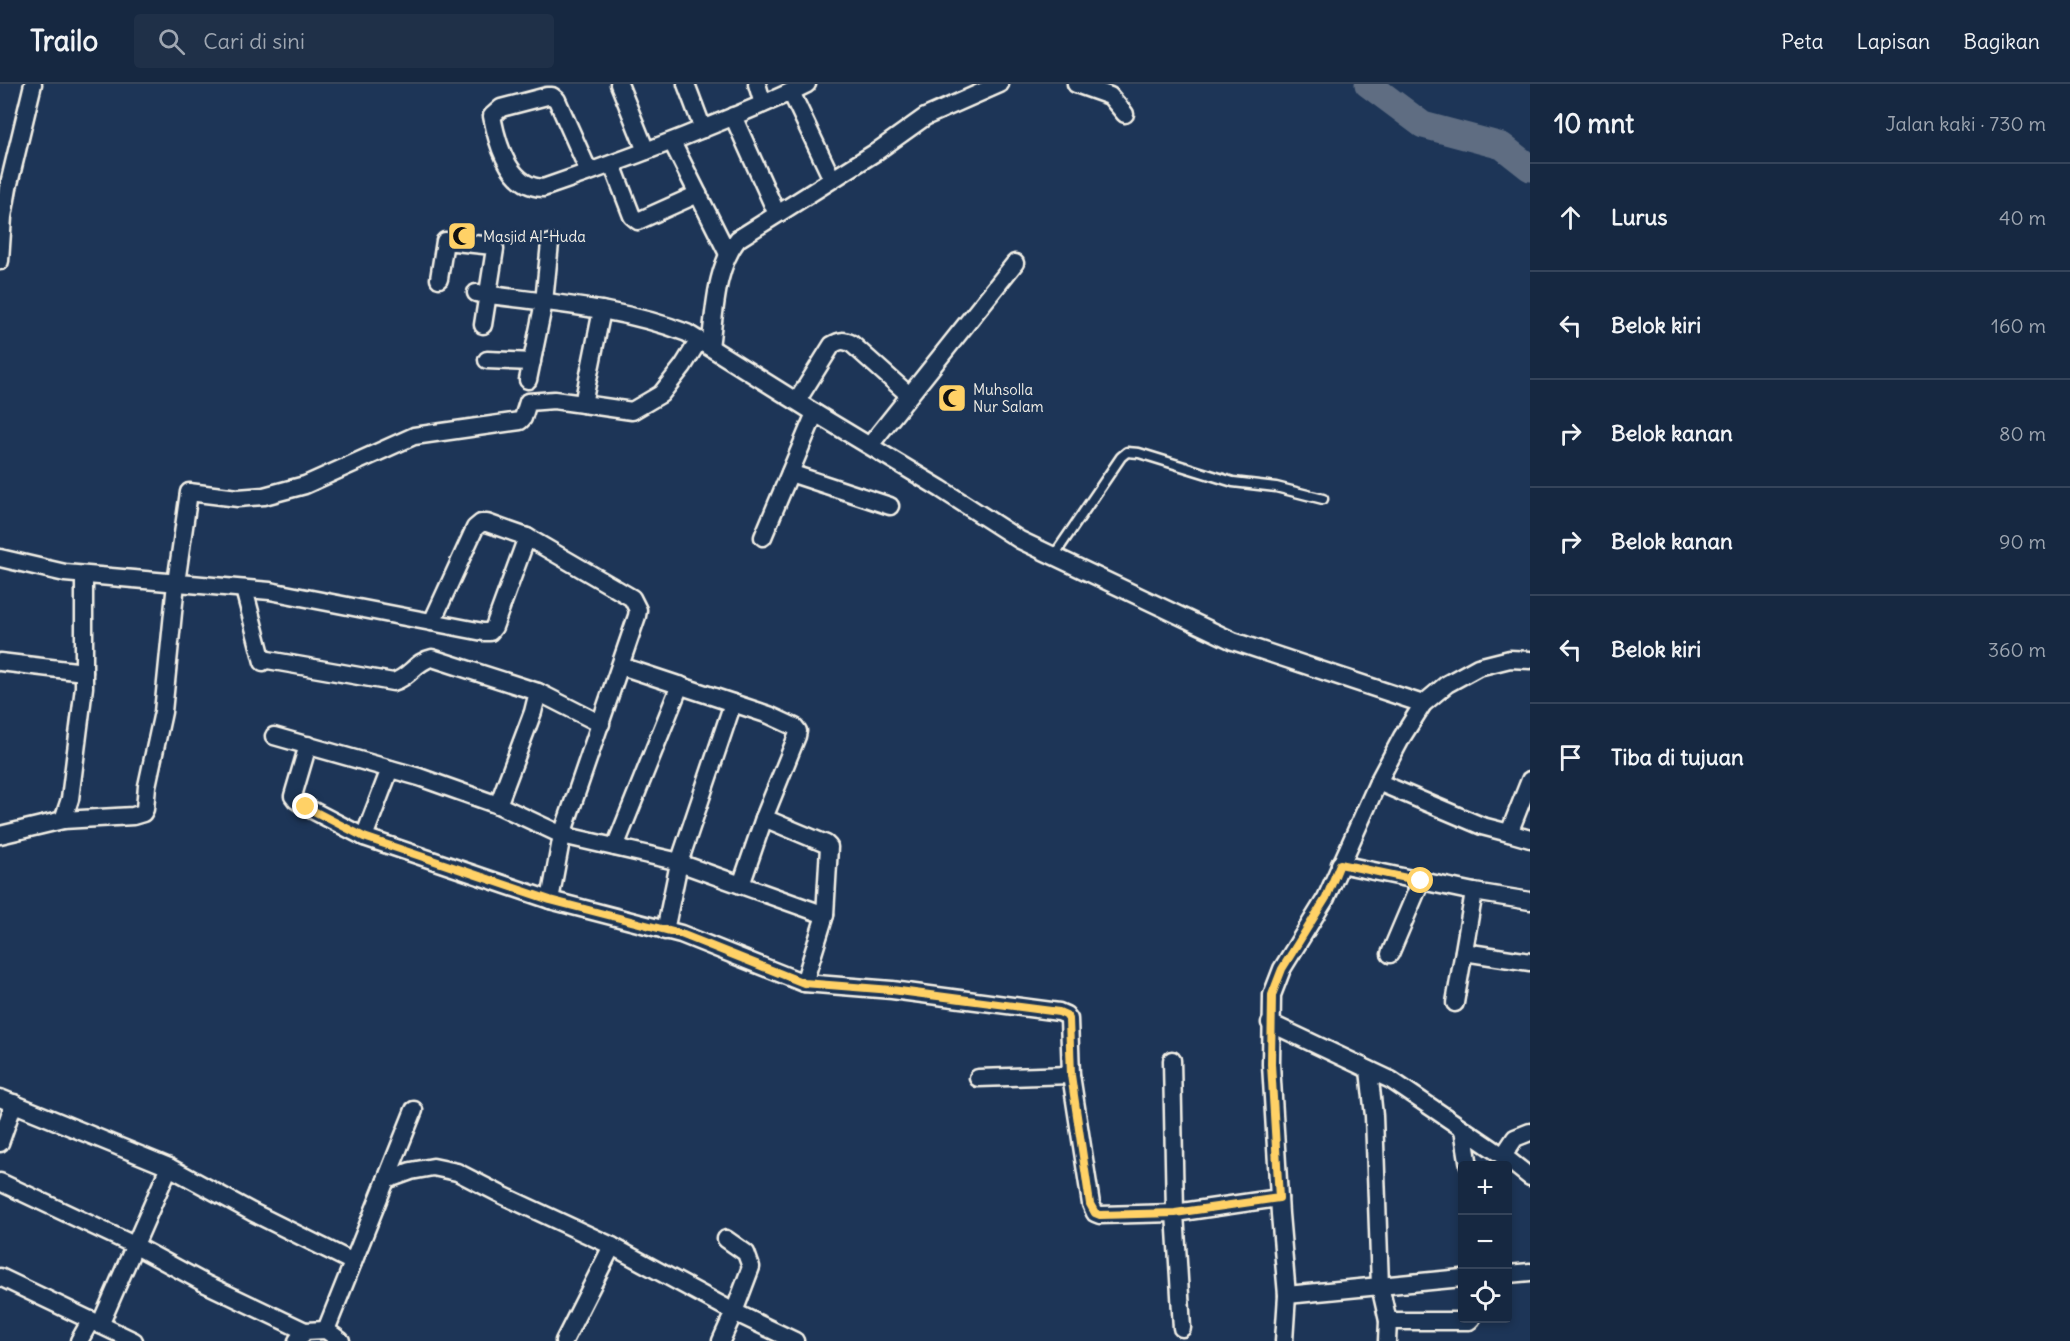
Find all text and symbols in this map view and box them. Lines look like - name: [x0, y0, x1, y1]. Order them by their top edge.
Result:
- search box: [134, 14, 554, 68]
- text: Trailo: [30, 23, 98, 59]
- icon: search: [155, 25, 188, 58]
- text: Cari di sini: [203, 27, 305, 55]
- text: Peta: [1781, 28, 1824, 55]
- text: Lapisan: [1857, 28, 1930, 55]
- text: Bagikan: [1963, 28, 2040, 55]
- text: 10 mnt: [1554, 107, 1634, 140]
- text: Jalan kaki · 730 m: [1885, 111, 2046, 136]
- icon: ahead: [1554, 201, 1587, 234]
- text: Lurus: [1611, 203, 1667, 231]
- text: 40 m: [1999, 205, 2046, 230]
- mosque icon: Masjid Al-Huda: [446, 220, 478, 252]
- place label: Masjid Al-Huda: [483, 227, 586, 246]
- icon: left: [1554, 309, 1587, 342]
- text: Belok kiri: [1611, 311, 1701, 339]
- text: 160 m: [1991, 313, 2046, 338]
- place label: Muhsolla Nur Salam: [973, 380, 1044, 416]
- mosque icon: Muhsolla Nur Salam: [936, 382, 968, 414]
- icon: right: [1554, 417, 1587, 450]
- text: Belok kanan: [1611, 419, 1733, 447]
- text: 80 m: [1999, 421, 2046, 446]
- icon: right: [1554, 525, 1587, 558]
- text: Belok kanan: [1611, 527, 1733, 555]
- text: 90 m: [1999, 529, 2046, 554]
- icon: left: [1554, 633, 1587, 666]
- text: Belok kiri: [1611, 635, 1701, 663]
- text: 360 m: [1988, 637, 2046, 662]
- icon: arrive: [1554, 741, 1587, 774]
- text: Tiba di tujuan: [1611, 743, 1744, 771]
- route end: [292, 793, 318, 819]
- route start: [1407, 867, 1433, 893]
- map controls: [1458, 1161, 1512, 1323]
- button: +: [1458, 1161, 1512, 1215]
- button: −: [1458, 1215, 1512, 1269]
- button: locate: [1458, 1269, 1512, 1323]

